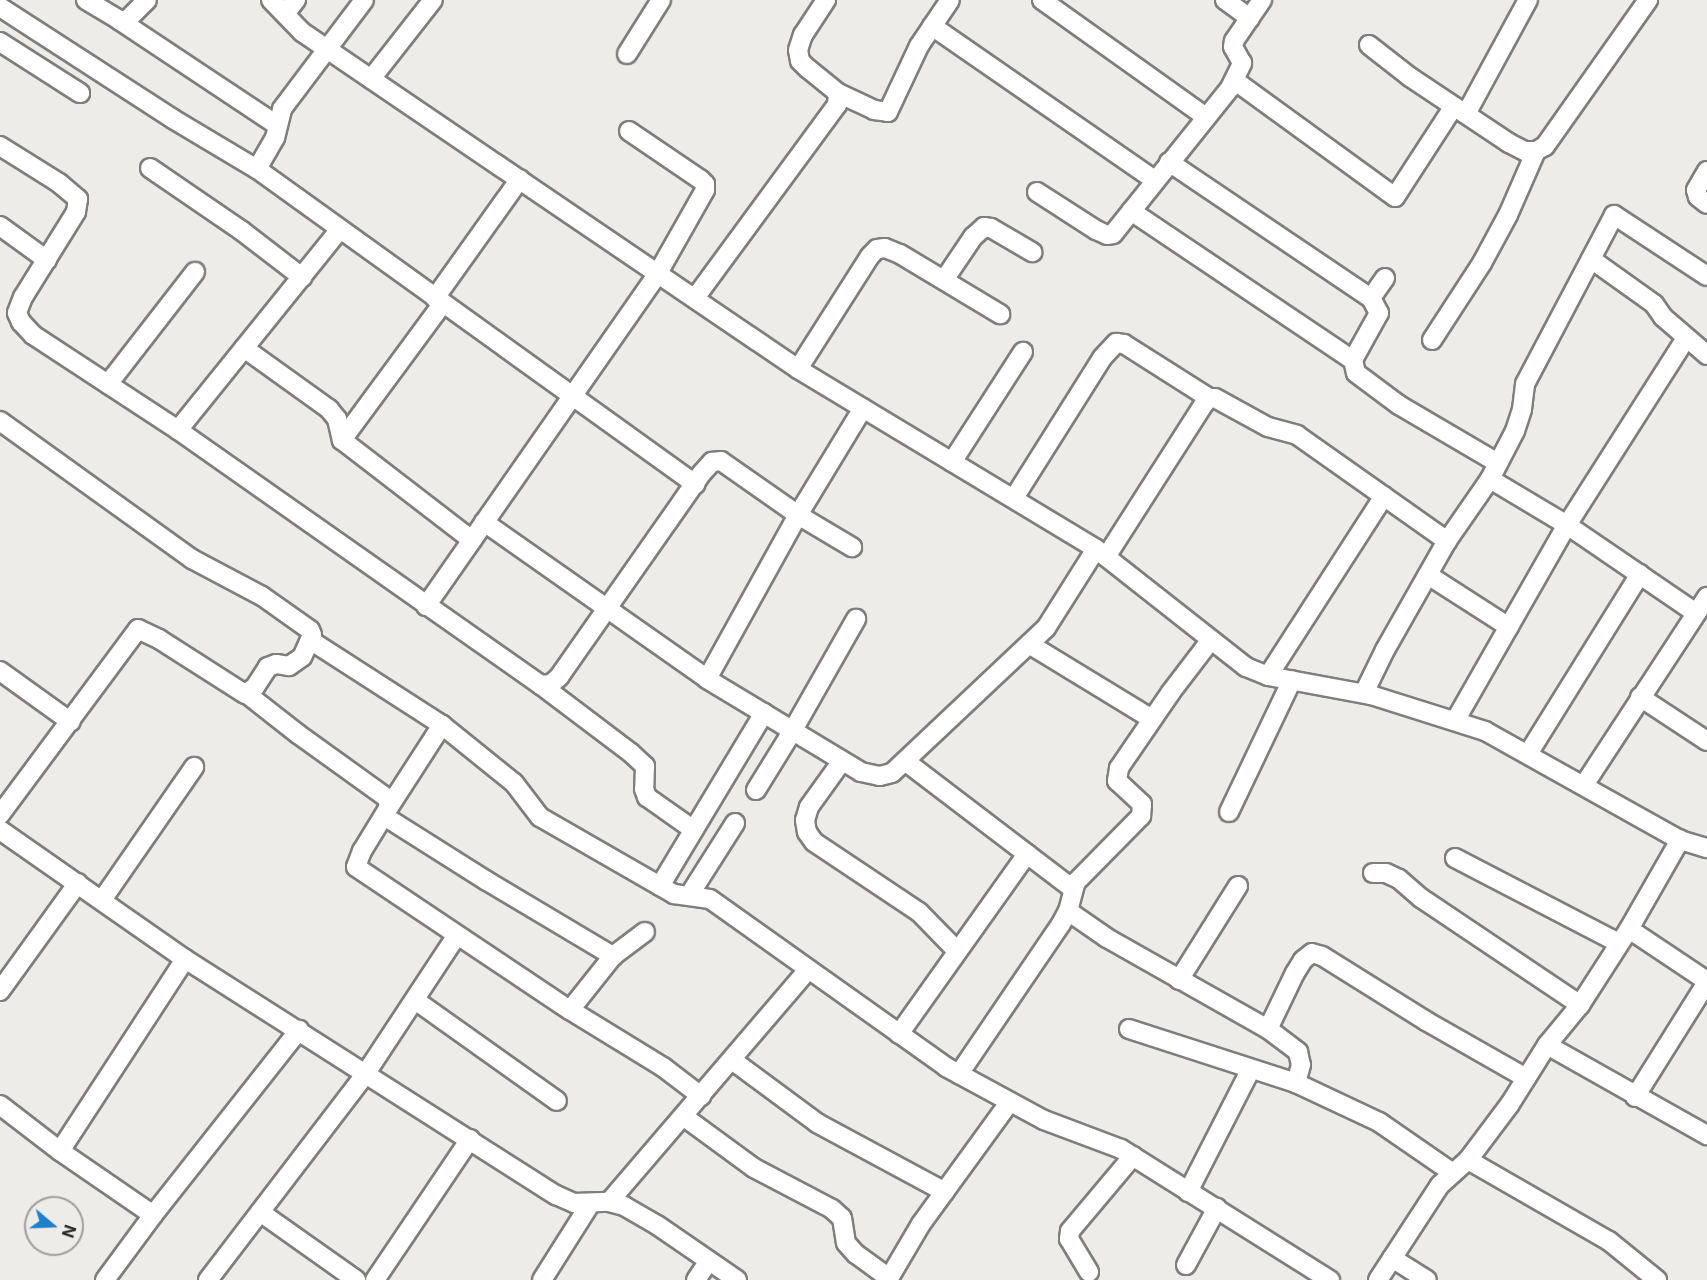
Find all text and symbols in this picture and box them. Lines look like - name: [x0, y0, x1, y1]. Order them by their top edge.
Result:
- north arrow: [24, 1196, 84, 1256]
- text: N: [58, 1222, 81, 1240]

